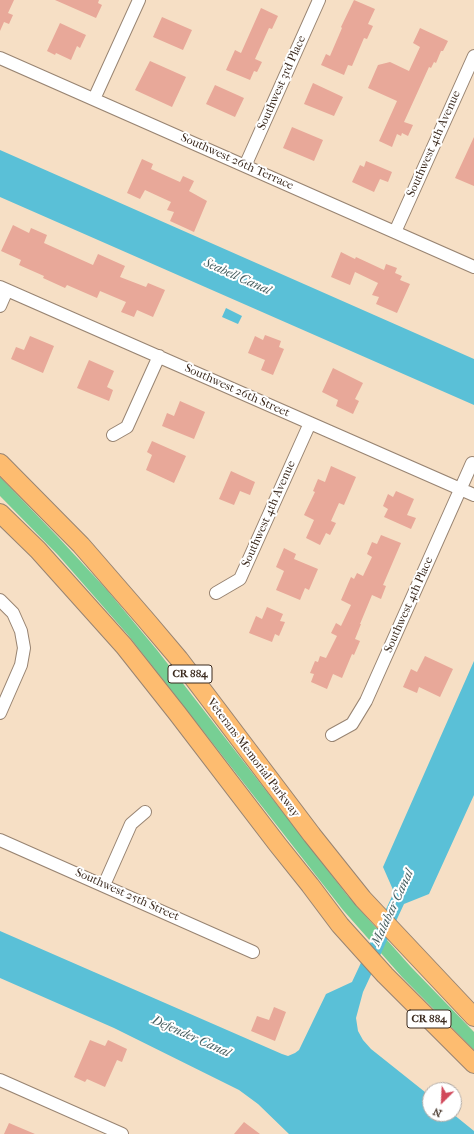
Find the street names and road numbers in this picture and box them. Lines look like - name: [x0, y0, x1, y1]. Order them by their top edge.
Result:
- street label: Southwest 3rd Place: [255, 34, 309, 132]
- street label: Southwest 4th Avenue: [404, 89, 464, 199]
- street label: Southwest 26th Terrace: [178, 131, 296, 193]
- street label: Southwest 26th Street: [182, 361, 292, 421]
- street label: Southwest 4th Avenue: [239, 459, 299, 569]
- street label: Southwest 4th Place: [381, 555, 437, 655]
- road number: CR 884: [168, 665, 212, 683]
- street label: Veterans Memorial Parkway: [204, 696, 302, 820]
- street label: Southwest 25th Street: [73, 866, 181, 924]
- road number: CR 884: [407, 1010, 451, 1028]

